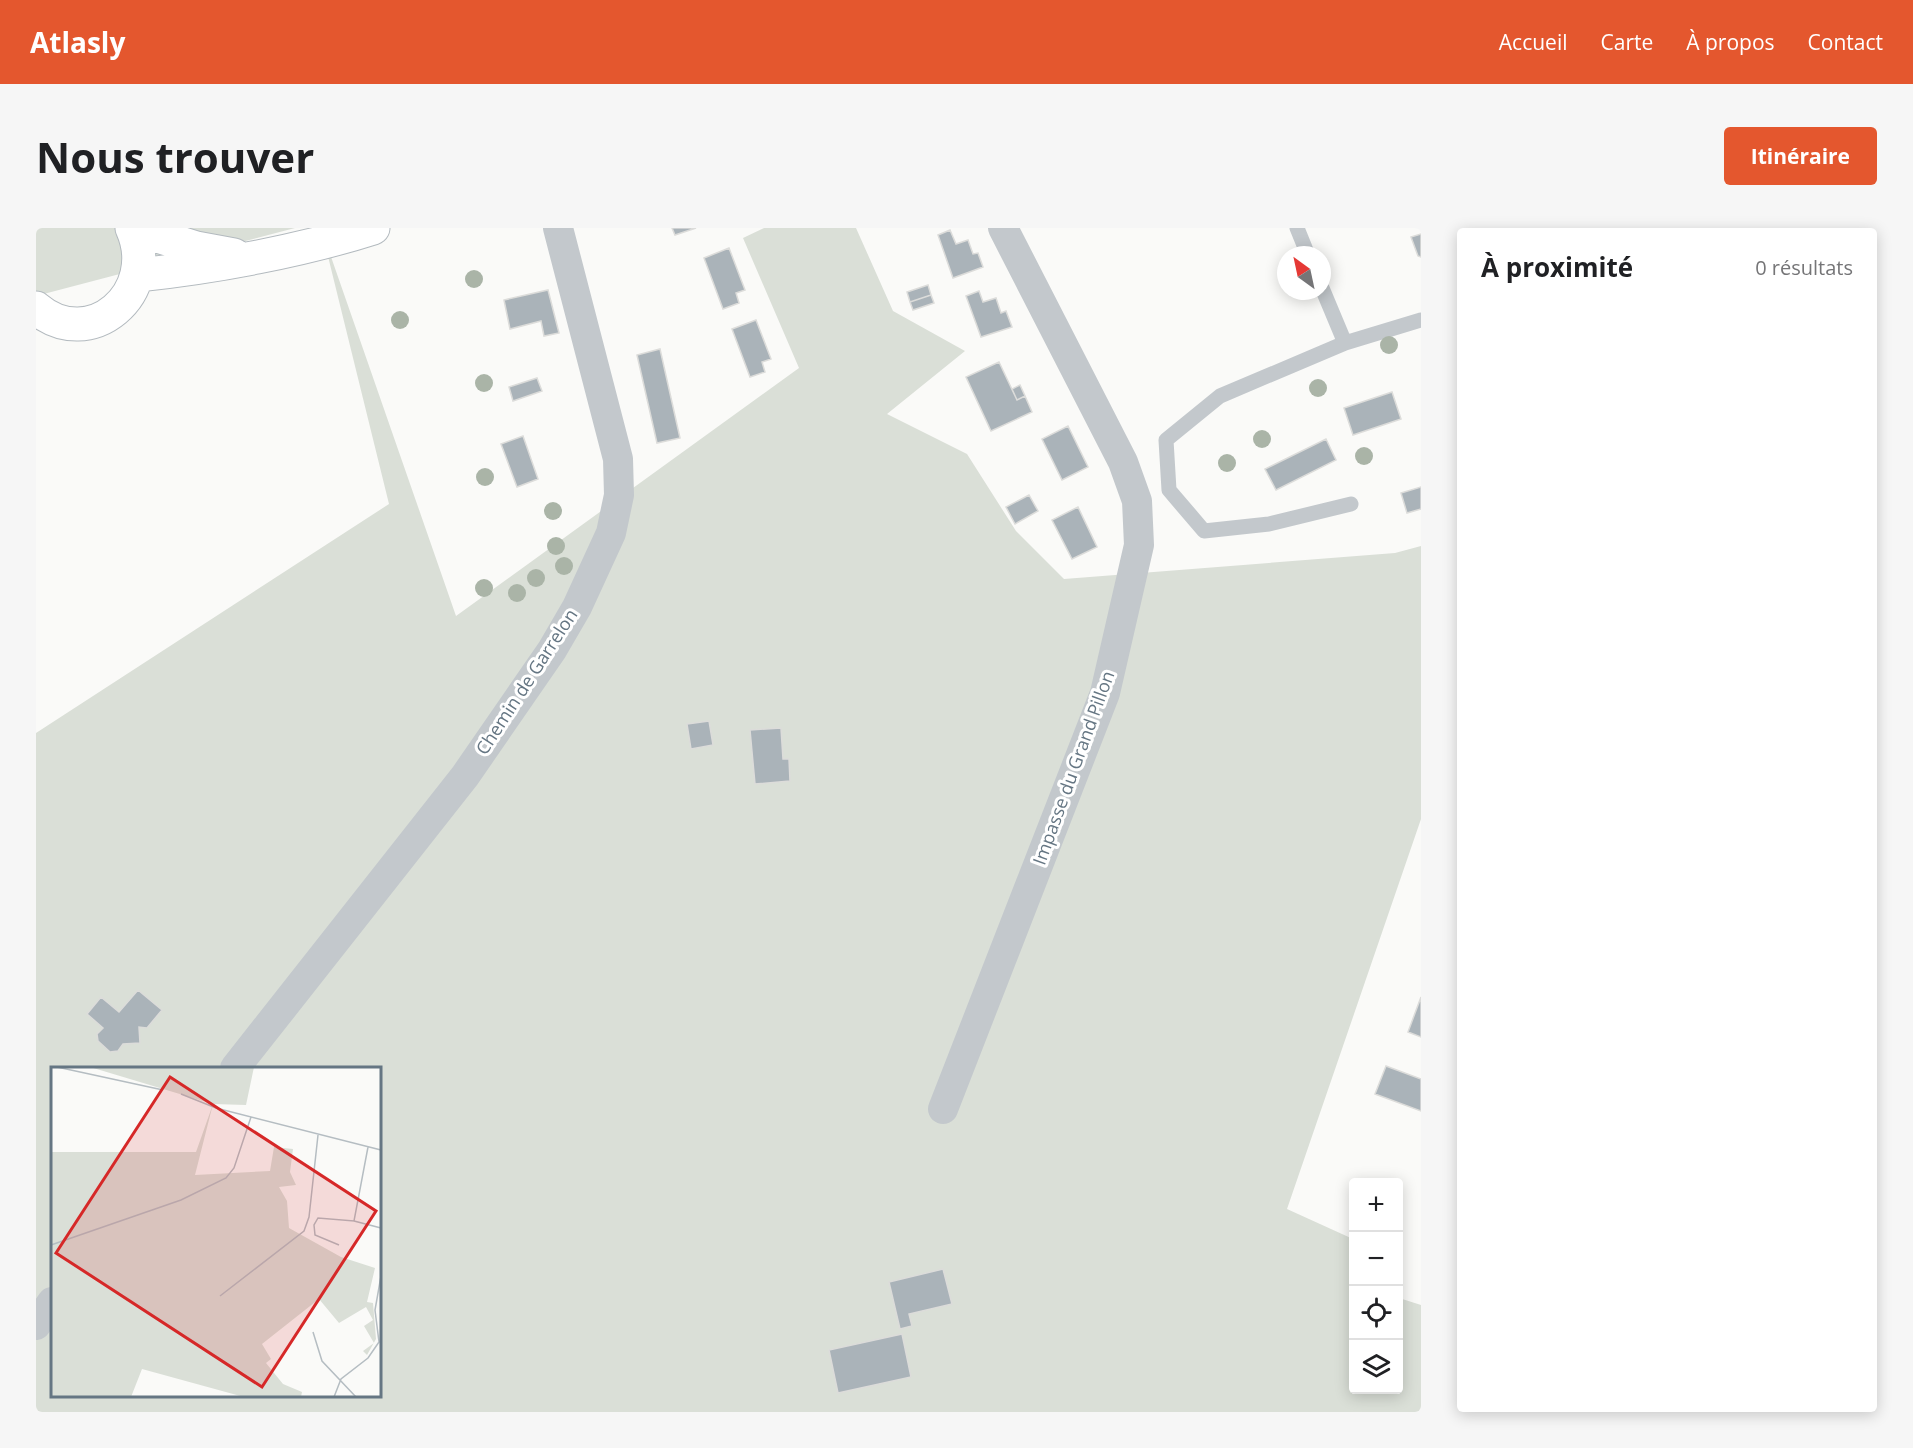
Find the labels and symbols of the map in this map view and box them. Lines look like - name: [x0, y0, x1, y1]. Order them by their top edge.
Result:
- north arrow: [1277, 246, 1331, 300]
- street label: Chemin de Garrelon: [470, 604, 582, 759]
- street label: Impasse du Grand Pillon: [1027, 667, 1119, 868]
- inset map: [51, 1067, 381, 1397]

